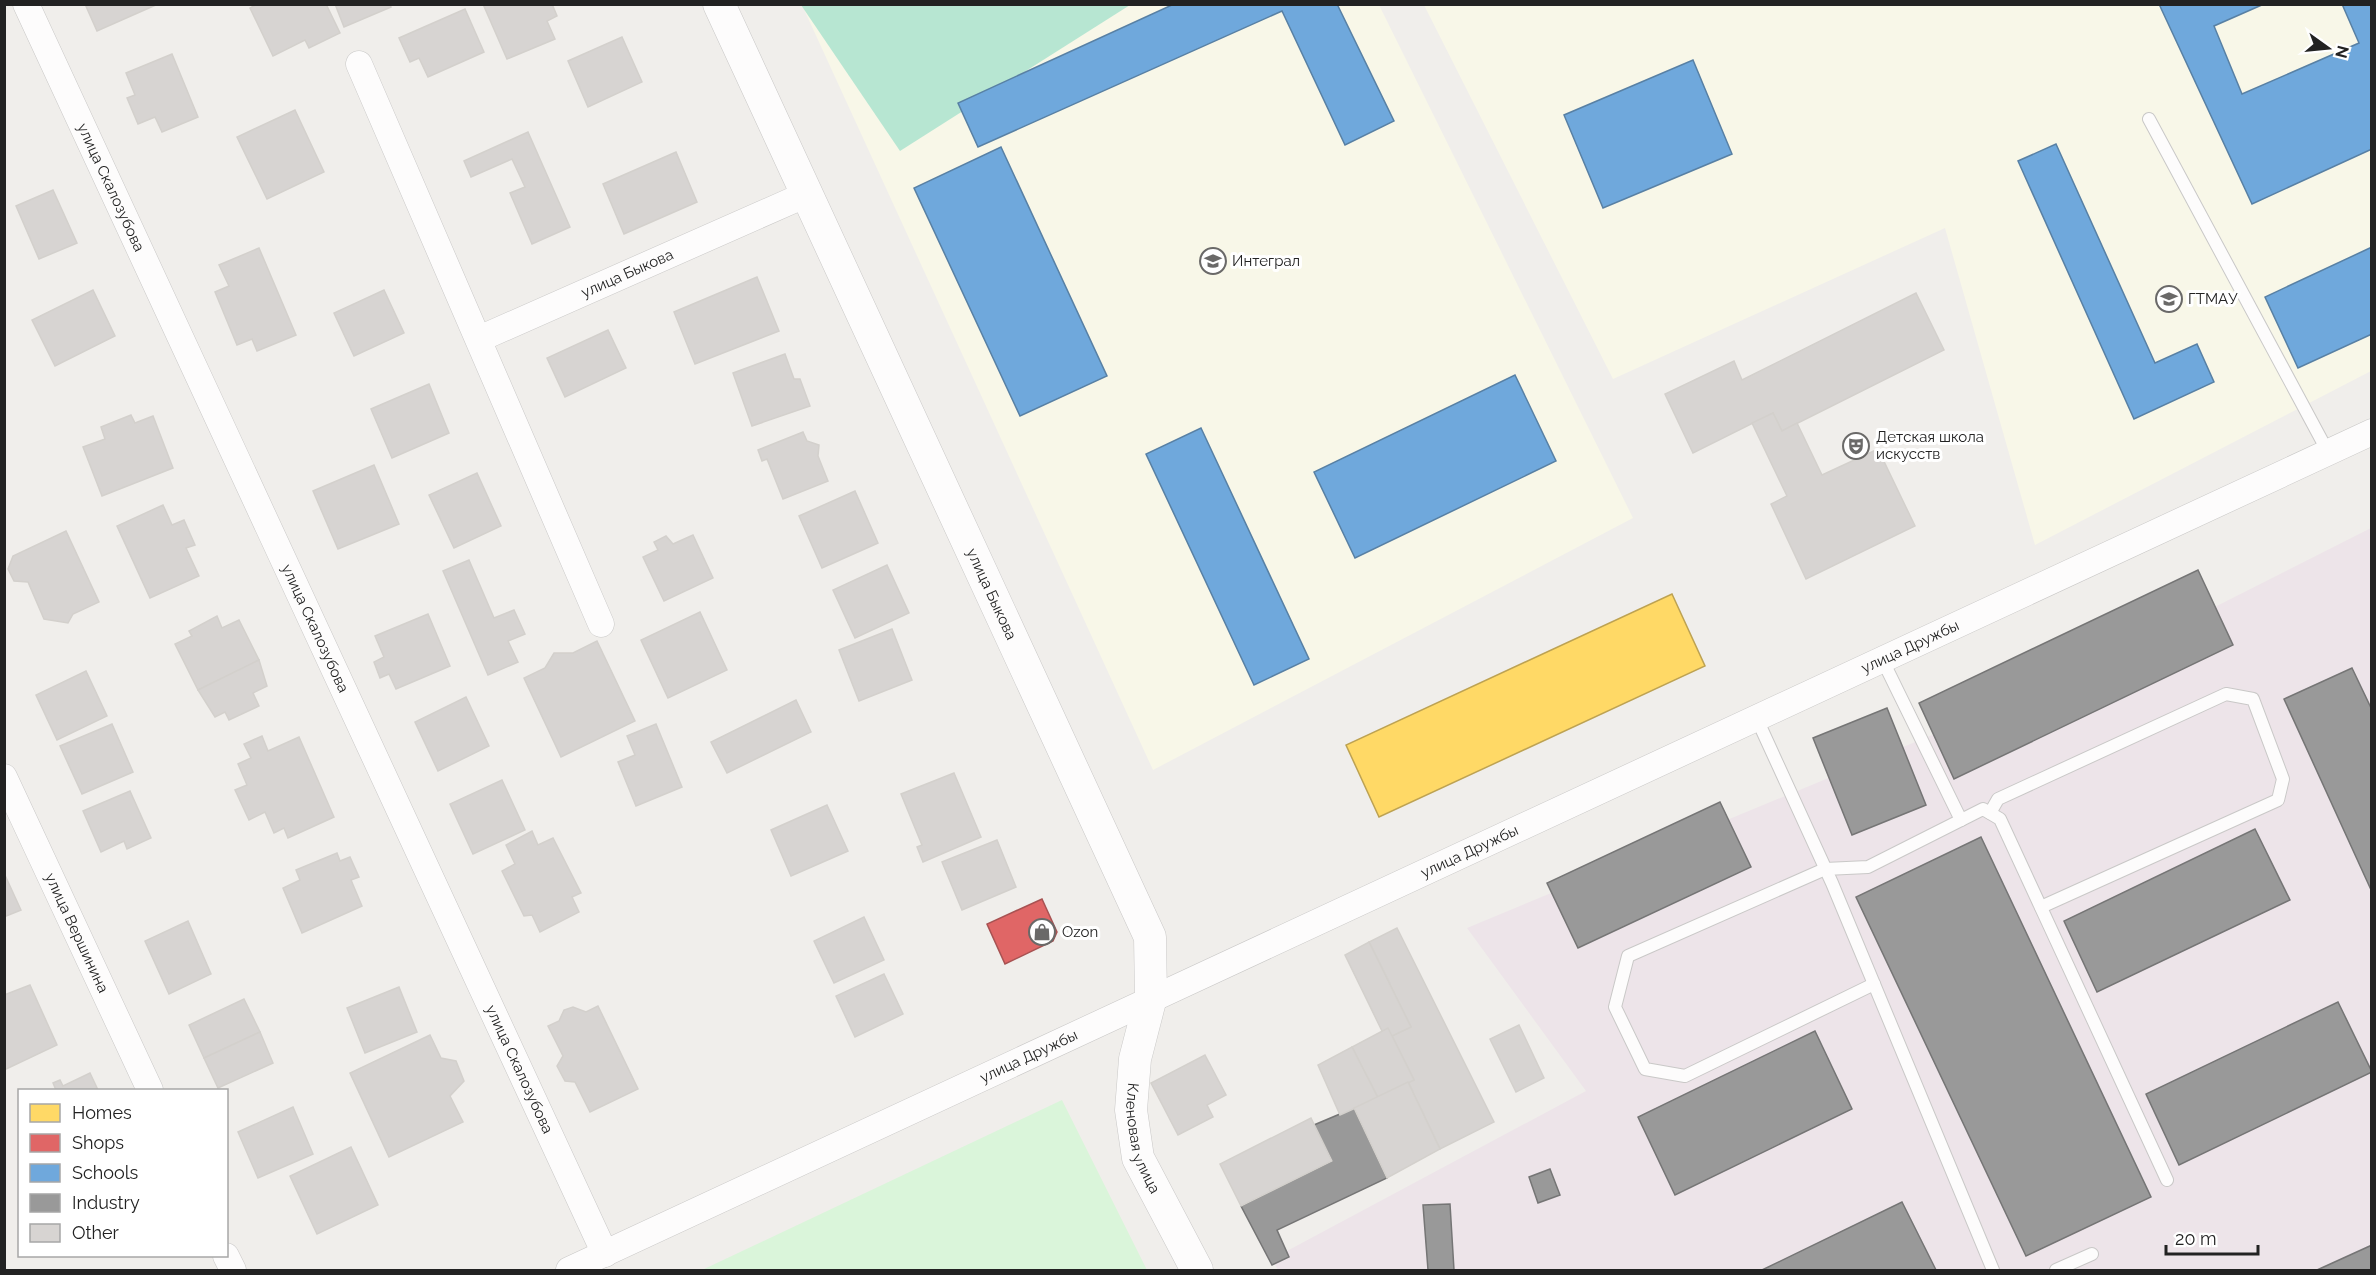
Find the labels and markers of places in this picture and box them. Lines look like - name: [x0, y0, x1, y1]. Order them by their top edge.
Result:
- school or university icon: Интеграл: [1198, 246, 1228, 276]
- place label: Интеграл: [1232, 252, 1300, 270]
- school or university icon: ГТМАУ: [2154, 284, 2184, 314]
- place label: ГТМАУ: [2188, 290, 2238, 308]
- place label: Детская школа искусств: [1876, 428, 1984, 463]
- theatre icon: Детская школа искусств: [1841, 431, 1871, 461]
- shop icon: Ozon: [1027, 917, 1057, 947]
- place label: Ozon: [1062, 923, 1098, 941]

